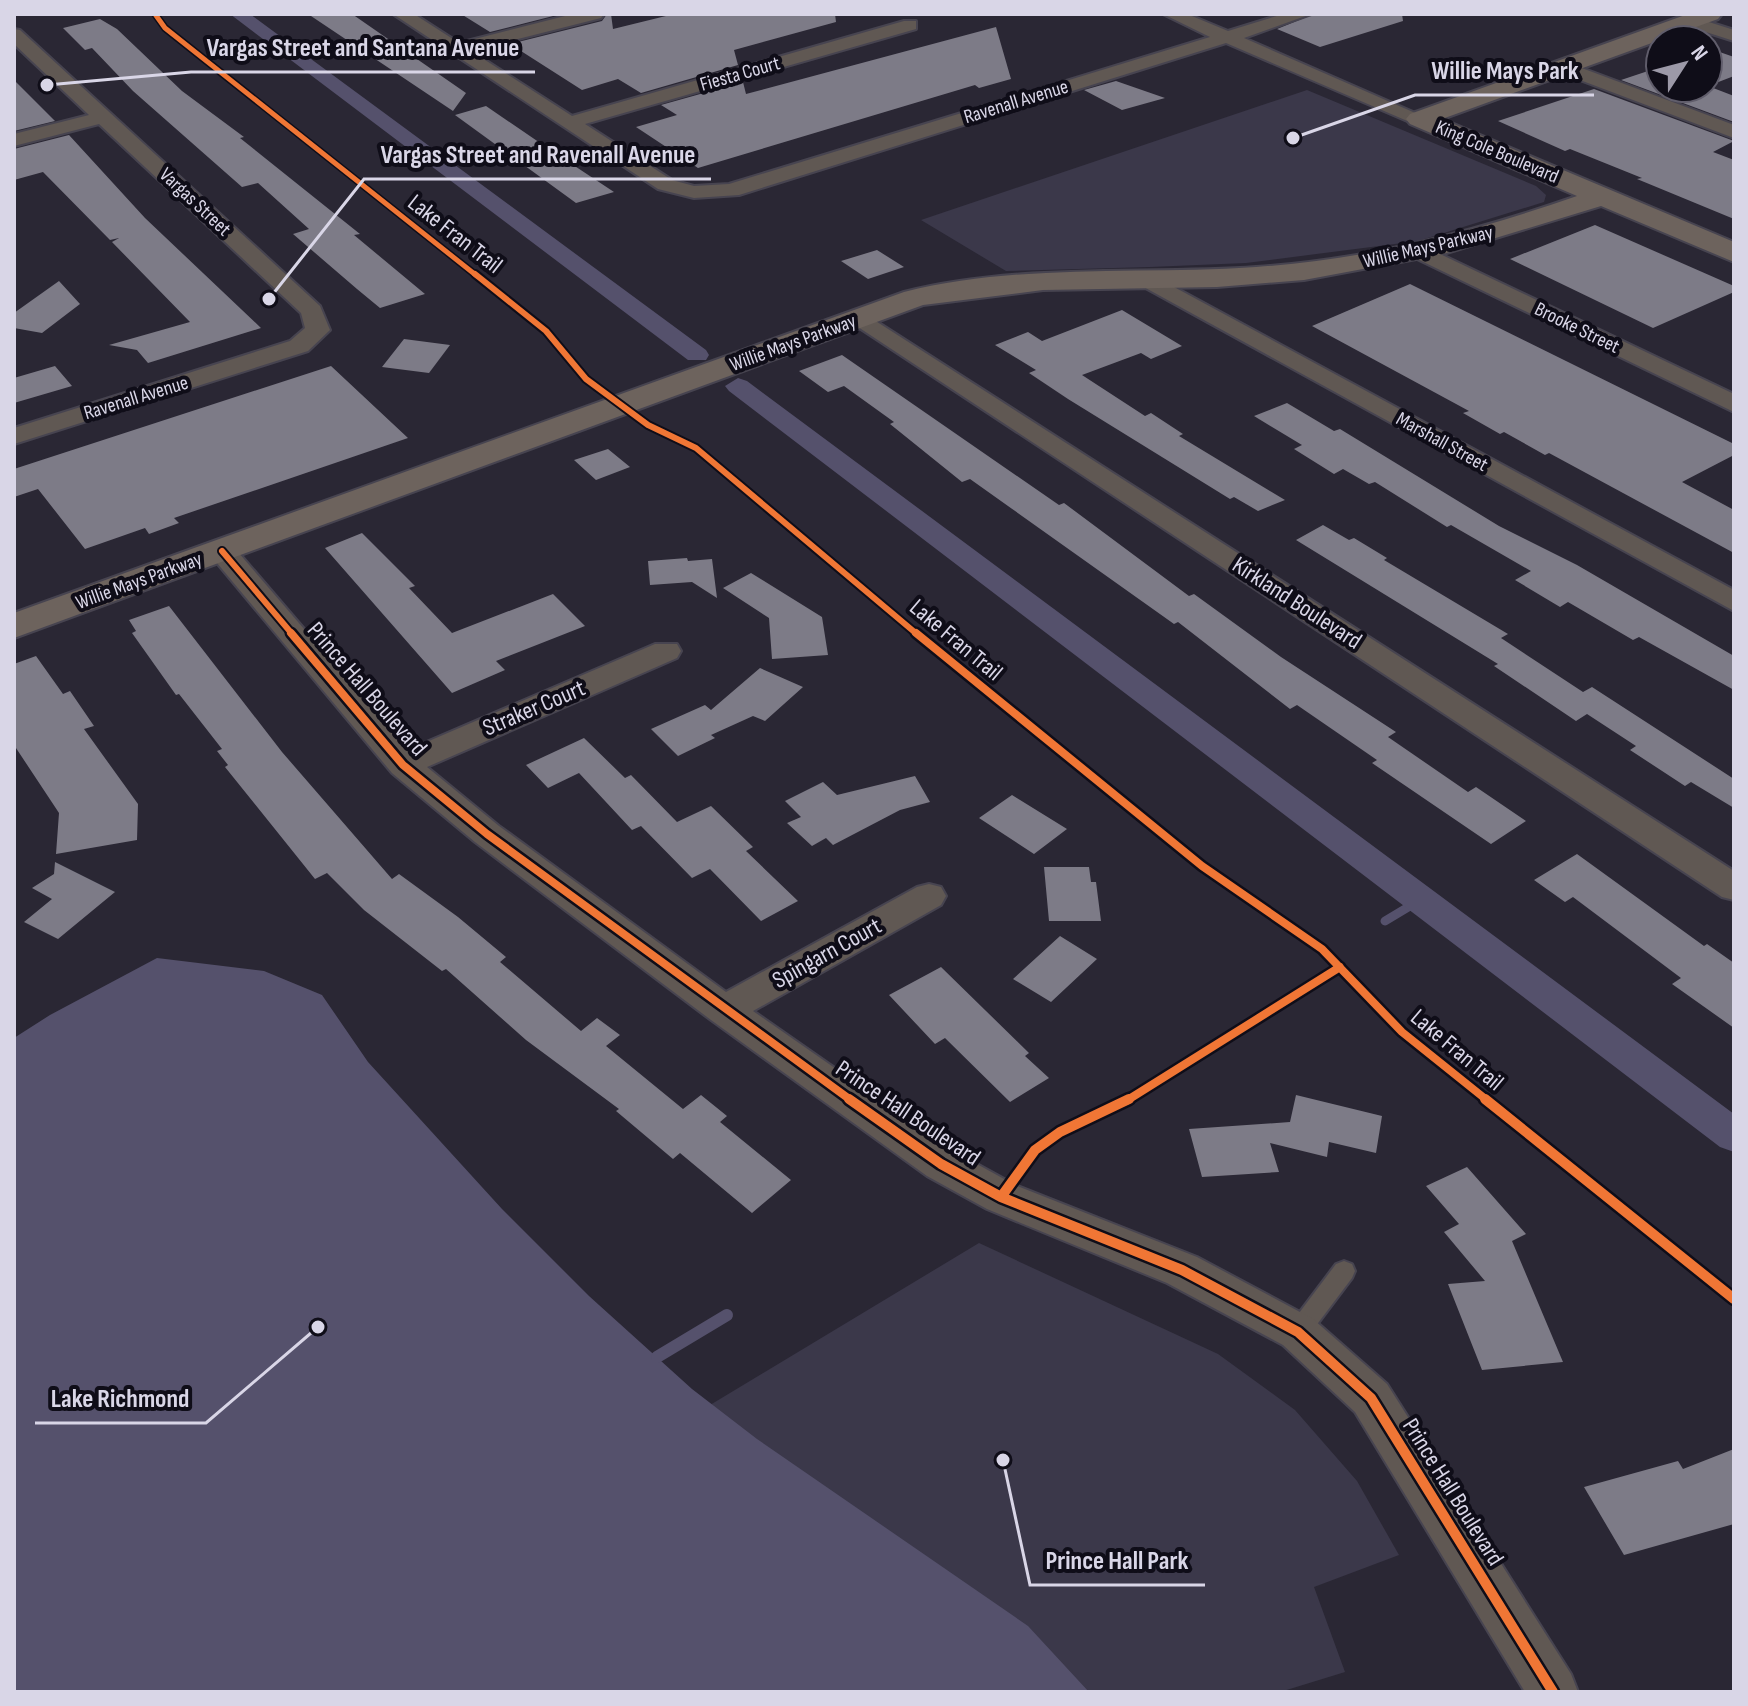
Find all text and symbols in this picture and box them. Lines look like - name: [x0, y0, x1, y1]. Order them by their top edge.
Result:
- callout: Vargas Street and Santana Avenue: [191, 22, 535, 72]
- north arrow: [1644, 24, 1724, 104]
- text: Vargas Street and Santana Avenue: [207, 33, 519, 64]
- text: N: [1685, 40, 1713, 66]
- callout: Willie Mays Park: [1415, 45, 1594, 95]
- street label: Fiesta Court: [697, 51, 783, 97]
- text: Willie Mays Park: [1431, 56, 1579, 87]
- street label: Ravenall Avenue: [961, 75, 1071, 129]
- street label: King Cole Boulevard: [1432, 115, 1562, 189]
- callout: Vargas Street and Ravenall Avenue: [364, 129, 711, 179]
- text: Vargas Street and Ravenall Avenue: [381, 140, 695, 171]
- street label: Vargas Street: [154, 163, 236, 241]
- street label: Lake Fran Trail: [402, 188, 508, 280]
- street label: Willie Mays Parkway: [1361, 220, 1496, 274]
- street label: Brooke Street: [1531, 297, 1623, 359]
- street label: Willie Mays Parkway: [727, 309, 860, 377]
- street label: Ravenall Avenue: [81, 371, 191, 425]
- street label: Marshall Street: [1392, 407, 1492, 477]
- street label: Willie Mays Parkway: [73, 547, 206, 615]
- street label: Kirkland Boulevard: [1227, 550, 1367, 656]
- street label: Lake Fran Trail: [904, 593, 1008, 687]
- street label: Prince Hall Boulevard: [301, 616, 433, 762]
- street label: Straker Court: [478, 673, 590, 743]
- street label: Spingarn Court: [767, 911, 887, 995]
- street label: Lake Fran Trail: [1405, 1003, 1509, 1097]
- street label: Prince Hall Boulevard: [830, 1054, 986, 1172]
- callout: Lake Richmond: [35, 1373, 206, 1423]
- text: Lake Richmond: [51, 1384, 189, 1415]
- street label: Prince Hall Boulevard: [1396, 1413, 1510, 1571]
- callout: Prince Hall Park: [1030, 1535, 1205, 1585]
- text: Prince Hall Park: [1046, 1546, 1188, 1577]

